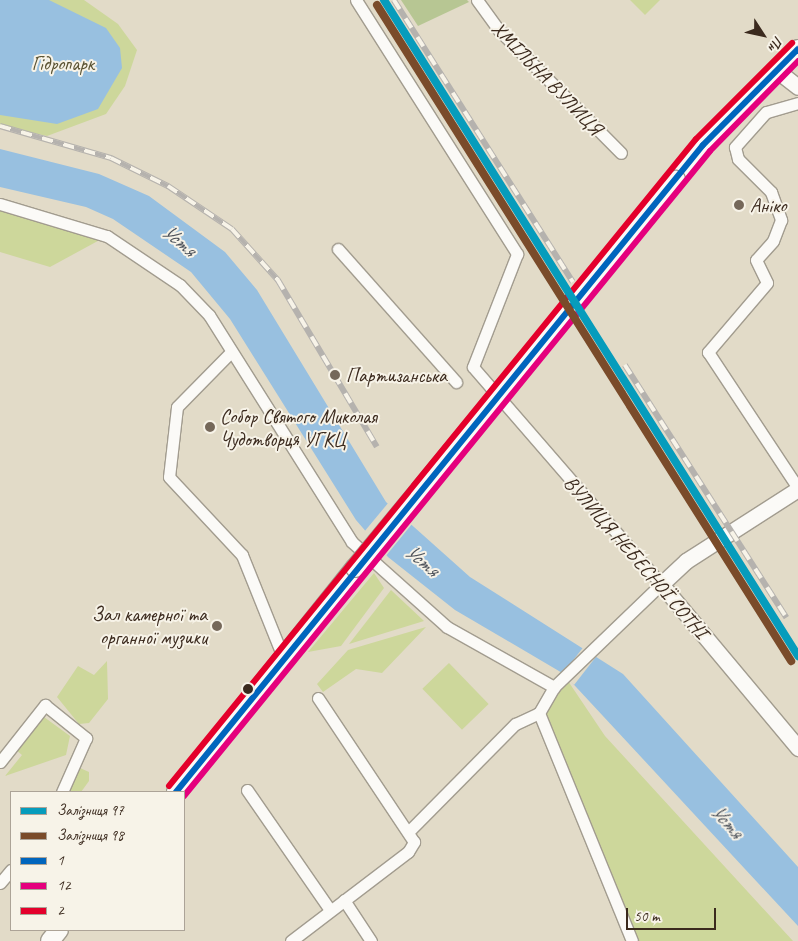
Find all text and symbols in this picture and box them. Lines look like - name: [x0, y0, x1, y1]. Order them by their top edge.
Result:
- north arrow: [738, 10, 788, 60]
- street label: ХМІЛЬНА ВУЛИЦЯ: [487, 17, 607, 139]
- text: Пн: [765, 33, 787, 55]
- park label: Гідропарк: [32, 51, 94, 75]
- place label: Аніко: [750, 193, 786, 217]
- marker: Аніко: [732, 198, 746, 212]
- water label: Устя: [157, 218, 201, 262]
- place label: Партизанська: [346, 363, 447, 387]
- marker: Партизанська: [328, 368, 342, 382]
- place label: Собор Святого Миколая Чудотворця УГКЦ: [220, 404, 378, 451]
- marker: Собор Святого Миколая Чудотворця УГКЦ: [204, 421, 216, 433]
- street label: ВУЛИЦЯ НЕБЕСНОЇ СОТНІ: [559, 471, 713, 643]
- water label: Устя: [400, 538, 444, 582]
- place label: Зал камерної та органної музики: [90, 602, 207, 649]
- marker: Зал камерної та органної музики: [211, 620, 223, 632]
- unlabelled marker: [243, 684, 253, 694]
- legend: [10, 791, 185, 931]
- water label: Устя: [705, 799, 749, 843]
- text: Залізниця 97: [57, 801, 124, 820]
- text: Залізниця 98: [57, 826, 124, 845]
- text: 1: [57, 851, 64, 870]
- text: 12: [57, 876, 71, 895]
- scale bar: [628, 898, 718, 930]
- text: 2: [57, 901, 64, 920]
- text: 50 m: [634, 907, 660, 926]

